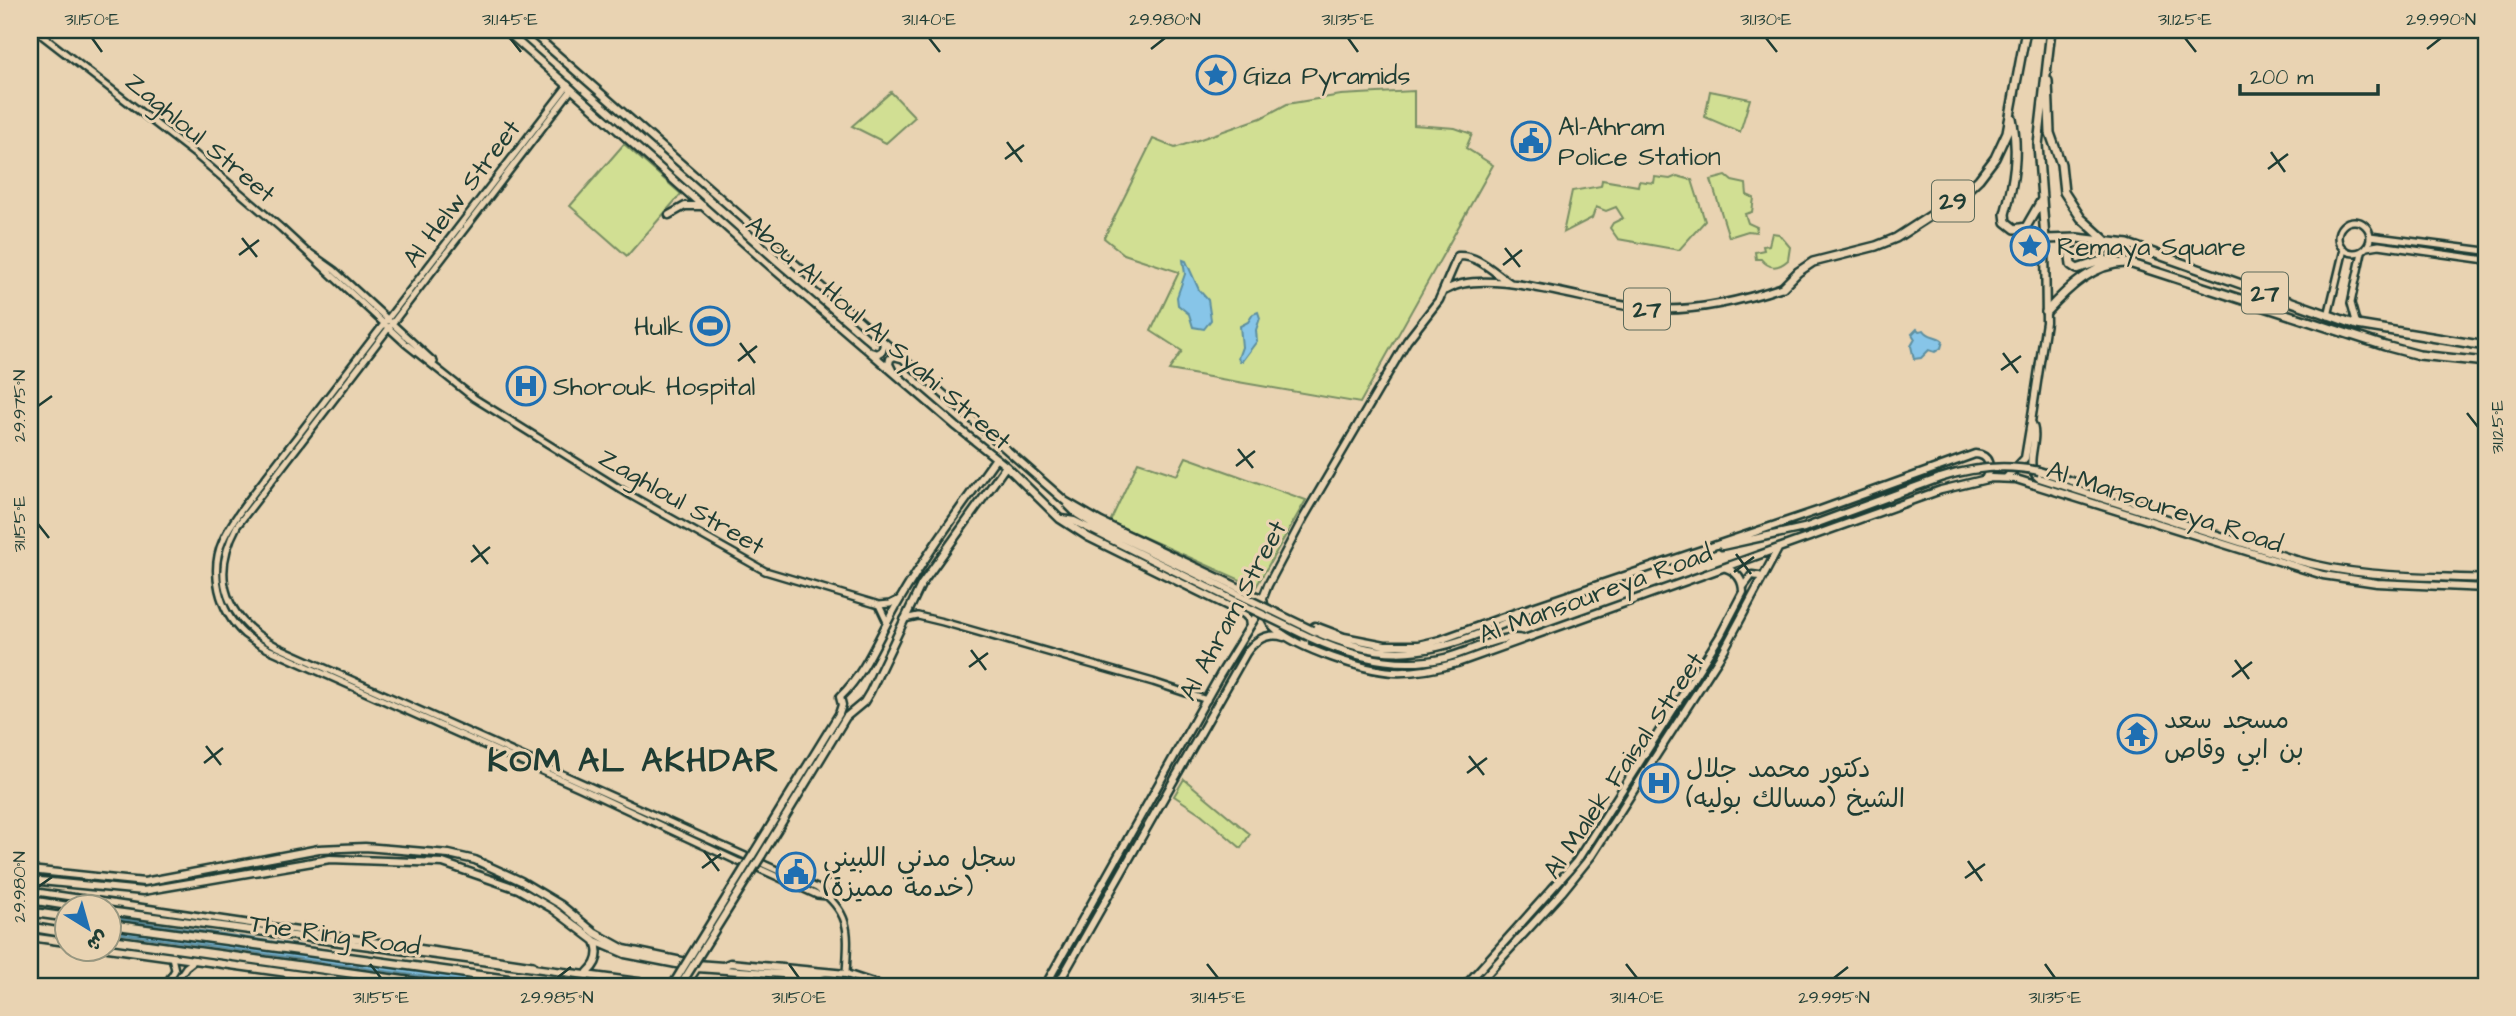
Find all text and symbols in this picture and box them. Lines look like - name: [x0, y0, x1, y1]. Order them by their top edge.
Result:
- text: 31.150°E: [64, 7, 120, 32]
- text: 31.145°E: [482, 7, 538, 32]
- text: 31.140°E: [902, 7, 957, 32]
- text: 29.980°N: [1129, 7, 1201, 32]
- text: 31.135°E: [1322, 7, 1375, 32]
- text: 31.130°E: [1740, 7, 1792, 32]
- text: 31.125°E: [2158, 7, 2212, 32]
- text: 29.990°N: [2406, 7, 2476, 32]
- scale bar: [2240, 52, 2378, 96]
- place icon: Giza Pyramids: [1195, 54, 1237, 96]
- place label: Giza Pyramids: [1243, 58, 1410, 96]
- text: 200 m: [2250, 63, 2314, 92]
- street label: Zaghloul Street: [116, 64, 284, 213]
- place label: Al-Ahram Police Station: [1558, 109, 1721, 175]
- street label: Al Helw Street: [394, 112, 530, 275]
- public building icon: Al-Ahram Police Station: [1510, 120, 1552, 162]
- road number: 29: [1932, 181, 1974, 222]
- street label: Abou Al Houl Al Syahi Street: [736, 207, 1019, 460]
- place icon: Remaya Square: [2009, 225, 2051, 267]
- place label: Remaya Square: [2057, 229, 2246, 267]
- road number: 27: [2242, 272, 2288, 314]
- road number: 27: [1624, 288, 1670, 330]
- sports icon: Hulk: [689, 305, 731, 347]
- place label: Hulk: [634, 309, 683, 345]
- hospital icon: Shorouk Hospital: [505, 365, 547, 407]
- place label: Shorouk Hospital: [553, 369, 755, 405]
- text: 29.975°N: [7, 370, 32, 442]
- text: 31.125°E: [2485, 400, 2510, 454]
- street label: Zaghloul Street: [591, 440, 772, 566]
- street label: Al Mansoureya Road: [2042, 452, 2287, 564]
- text: 31.155°E: [7, 495, 32, 552]
- street label: Al Ahram Street: [1170, 514, 1296, 707]
- street label: Al Mansoureya Road: [1474, 535, 1718, 655]
- street label: Al Malek Faisal Street: [1534, 645, 1714, 886]
- place label: مسجد سعد بن ابي وقاص: [2164, 702, 2304, 772]
- temple icon: مسجد سعد بن ابي وقاص: [2116, 713, 2158, 755]
- district label: KOM AL AKHDAR: [488, 738, 780, 784]
- place label: دكتور محمد جلال الشيخ (مسالك بوليه): [1686, 751, 1905, 817]
- hospital icon: دكتور محمد جلال الشيخ (مسالك بوليه): [1638, 762, 1680, 804]
- place label: سجل مدني اللبيني (خدمة مميزة): [823, 840, 1017, 906]
- text: 29.980°N: [7, 851, 32, 923]
- public building icon: سجل مدني اللبيني (خدمة مميزة): [775, 851, 817, 893]
- north arrow: [52, 894, 122, 964]
- street label: The Ring Road: [247, 905, 423, 967]
- text: ش: [81, 923, 114, 958]
- text: 31.155°E: [353, 985, 410, 1010]
- text: 29.985°N: [521, 985, 593, 1010]
- text: 31.150°E: [771, 985, 827, 1010]
- text: 31.145°E: [1190, 985, 1246, 1010]
- text: 31.140°E: [1610, 985, 1665, 1010]
- text: 29.995°N: [1798, 985, 1870, 1010]
- text: 31.135°E: [2029, 985, 2082, 1010]

